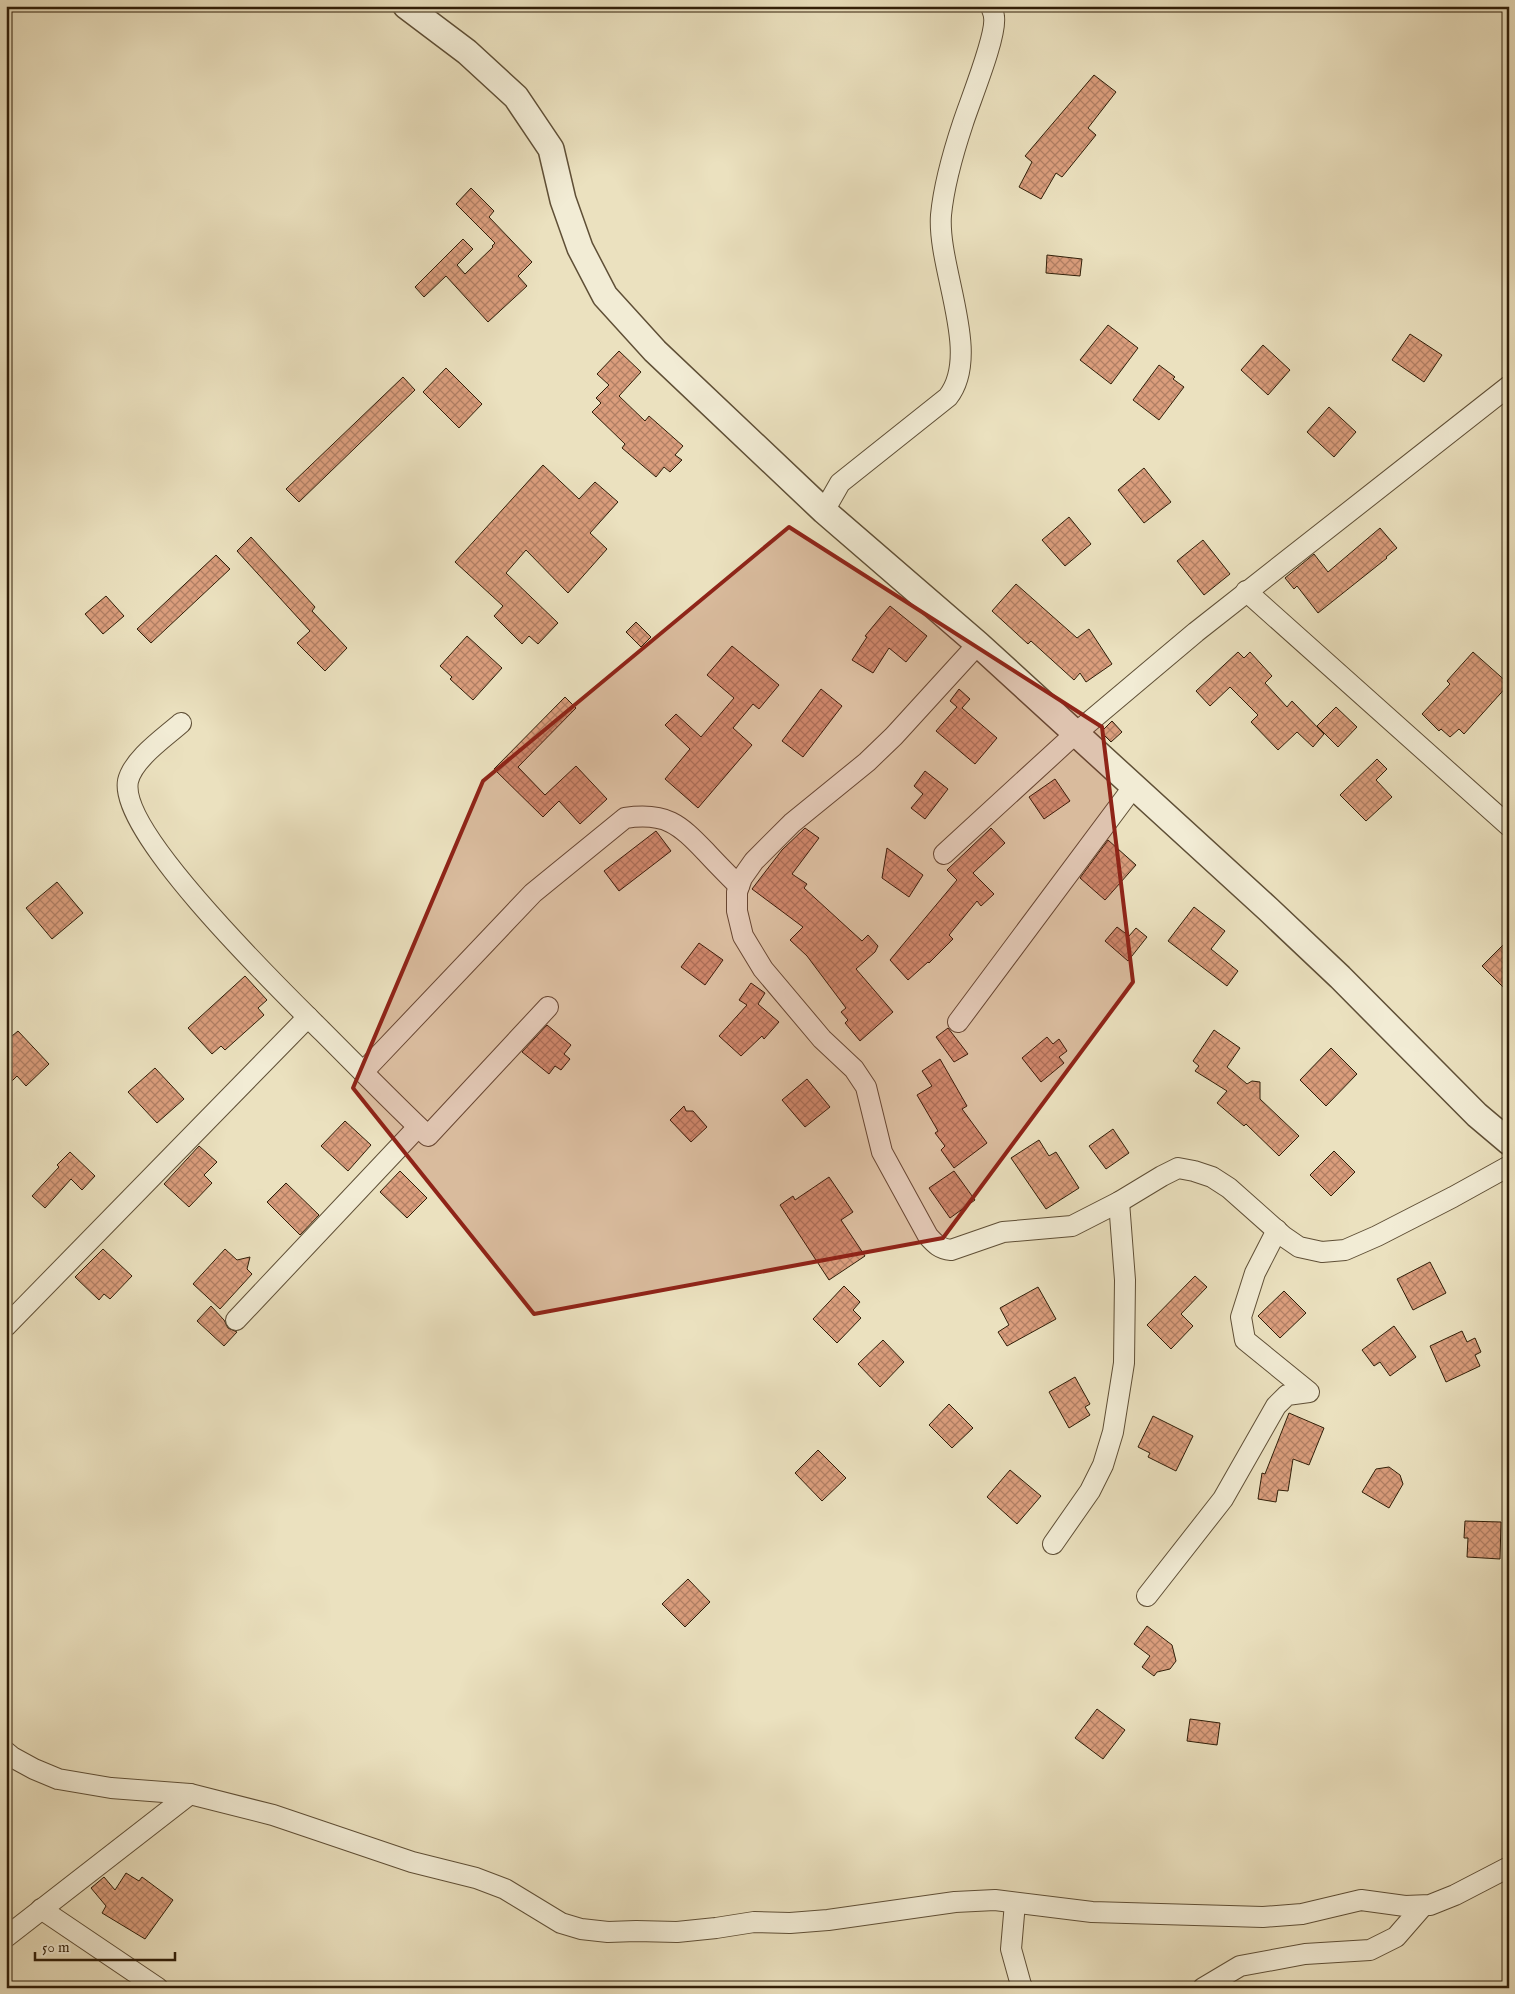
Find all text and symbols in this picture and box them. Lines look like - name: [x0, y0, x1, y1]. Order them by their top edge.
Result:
- scale bar: [35, 1929, 175, 1961]
- text: 50 m: [42, 1938, 70, 1957]

